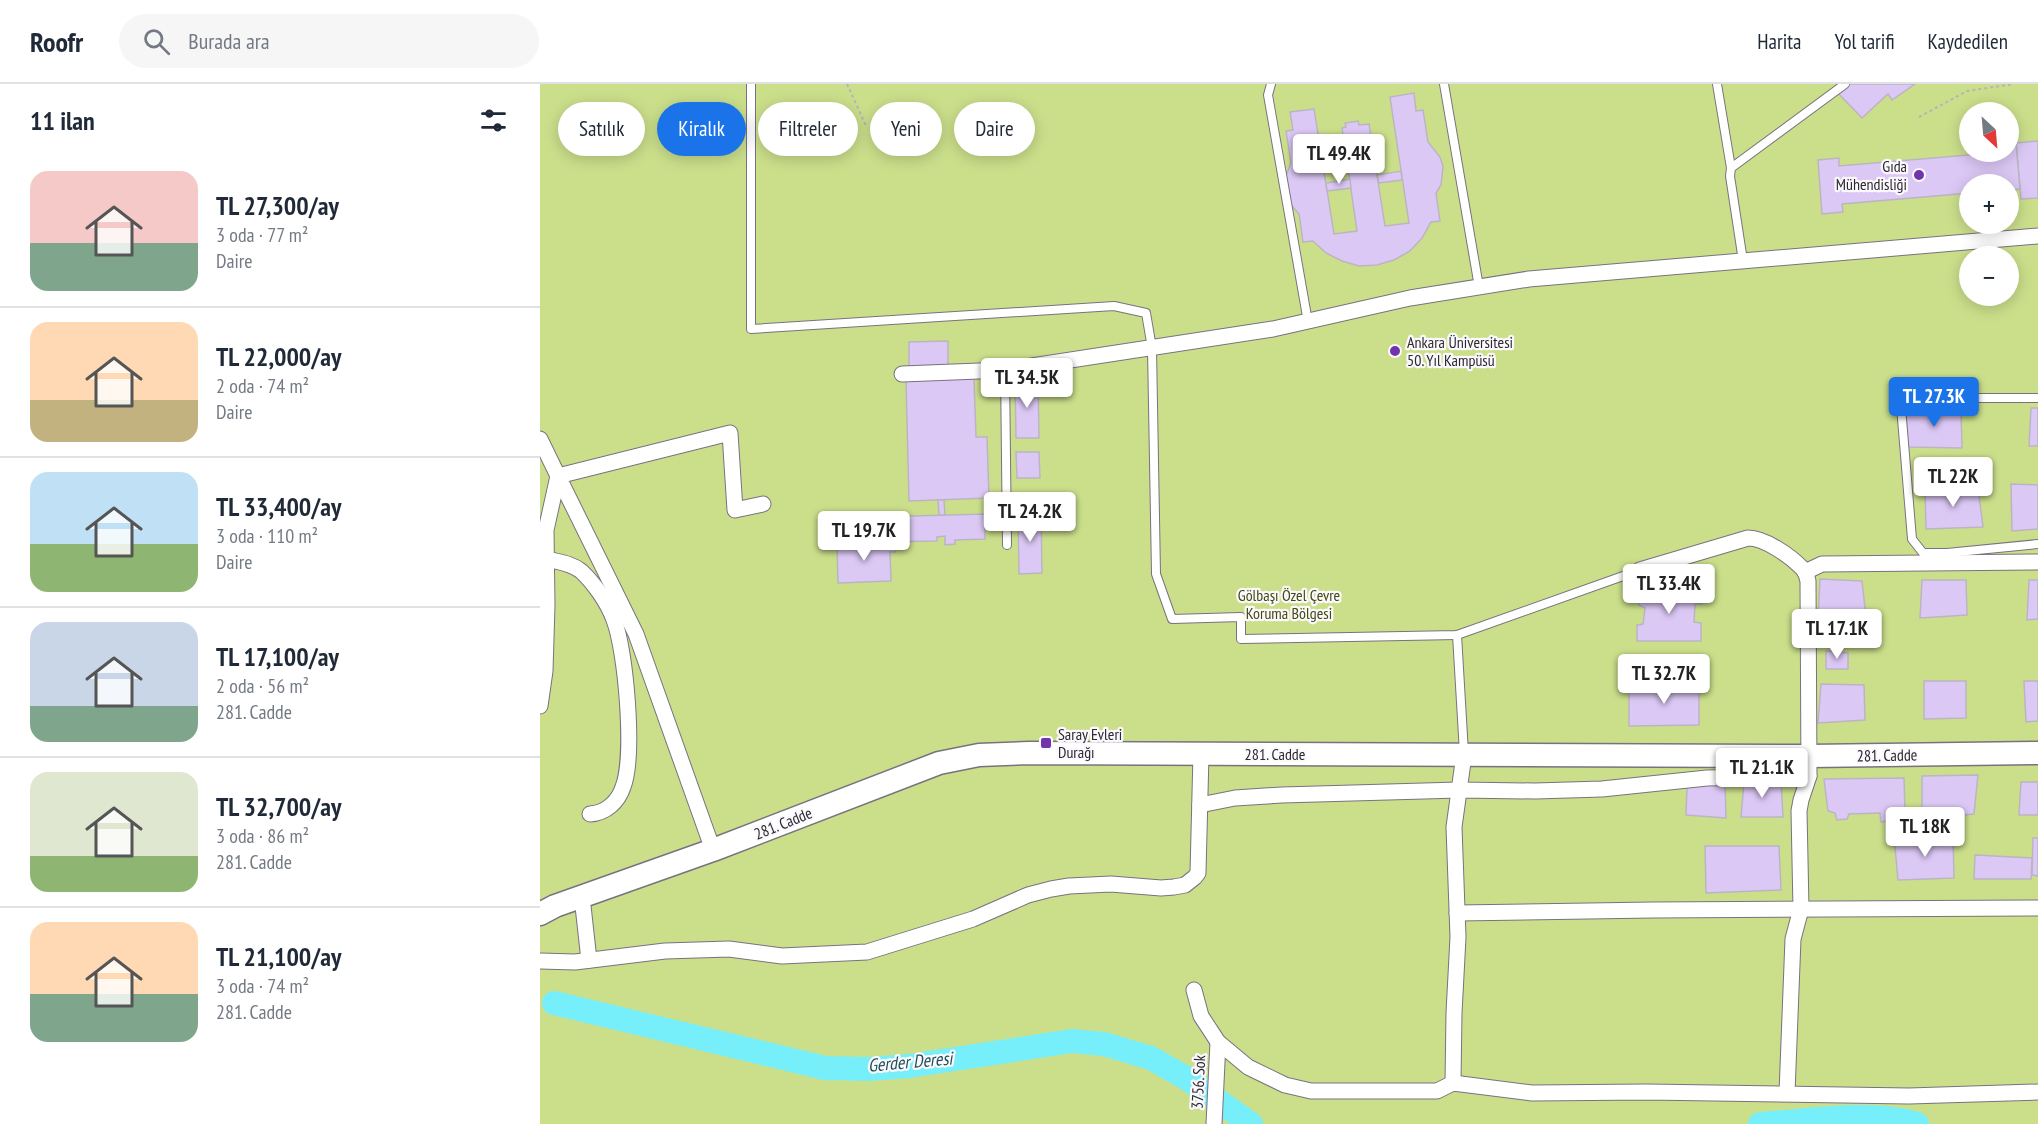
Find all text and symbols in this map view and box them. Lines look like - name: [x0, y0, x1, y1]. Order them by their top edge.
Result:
- search box: [119, 14, 539, 68]
- text: Roofr: [30, 23, 83, 60]
- icon: search: [140, 25, 173, 58]
- text: Burada ara: [188, 27, 270, 55]
- text: Harita: [1757, 28, 1801, 55]
- text: Yol tarifi: [1834, 28, 1895, 55]
- text: Kaydedilen: [1928, 28, 2008, 55]
- chip: Satılık: [558, 102, 645, 156]
- chip: Kiralık: [657, 102, 746, 156]
- chip: Filtreler: [758, 102, 858, 156]
- chip: Yeni: [870, 102, 942, 156]
- chip: Daire: [954, 102, 1035, 156]
- north arrow: [1959, 102, 2019, 162]
- map controls: [1959, 102, 2019, 306]
- text: 11 ilan: [30, 104, 95, 137]
- icon: filters: [477, 104, 510, 137]
- pin: TL 49.4K: [1277, 134, 1401, 185]
- text: TL 49.4K: [1307, 140, 1371, 166]
- place label: Gıda Mühendisliği: [1836, 156, 1907, 194]
- marker: Gıda Mühendisliği: [1912, 168, 1926, 182]
- button: +: [1959, 174, 2019, 234]
- text: TL 27,300/ay: [216, 189, 339, 222]
- icon: home: [78, 195, 150, 267]
- text: 3 oda · 77 m²: [216, 222, 308, 248]
- button: −: [1959, 246, 2019, 306]
- text: Daire: [216, 248, 253, 274]
- place label: Ankara Üniversitesi 50. Yıl Kampüsü: [1407, 332, 1513, 370]
- text: TL 22,000/ay: [216, 340, 342, 373]
- marker: Ankara Üniversitesi 50. Yıl Kampüsü: [1388, 344, 1402, 358]
- icon: home: [78, 346, 150, 418]
- pin: TL 34.5K: [965, 358, 1089, 409]
- text: TL 34.5K: [995, 364, 1059, 390]
- text: 2 oda · 74 m²: [216, 373, 309, 399]
- pin: TL 27.3K: [1872, 377, 1996, 428]
- text: TL 27.3K: [1903, 383, 1965, 409]
- text: Daire: [216, 399, 253, 425]
- pin: TL 22K: [1904, 457, 2002, 508]
- text: TL 22K: [1928, 463, 1978, 489]
- text: TL 33,400/ay: [216, 490, 342, 523]
- pin: TL 24.2K: [968, 492, 1092, 543]
- icon: home: [78, 496, 150, 568]
- text: TL 24.2K: [998, 498, 1062, 524]
- pin: TL 19.7K: [802, 511, 926, 562]
- text: TL 19.7K: [832, 517, 896, 543]
- text: 3 oda · 110 m²: [216, 523, 318, 549]
- text: Daire: [216, 549, 253, 575]
- pin: TL 33.4K: [1607, 564, 1731, 615]
- text: TL 33.4K: [1637, 570, 1701, 596]
- park label: Gölbaşı Özel Çevre Koruma Bölgesi: [1238, 585, 1340, 623]
- pin: TL 17.1K: [1775, 609, 1899, 660]
- text: TL 17.1K: [1806, 615, 1868, 641]
- text: TL 17,100/ay: [216, 640, 339, 673]
- icon: home: [78, 646, 150, 718]
- pin: TL 32.7K: [1602, 654, 1726, 705]
- text: TL 32.7K: [1632, 660, 1696, 686]
- text: 2 oda · 56 m²: [216, 673, 309, 699]
- text: 281. Cadde: [216, 699, 292, 725]
- place label: Saray Evleri Durağı: [1058, 724, 1122, 762]
- marker: Saray Evleri Durağı: [1039, 736, 1053, 750]
- street label: 281. Cadde: [1245, 744, 1305, 764]
- street label: 281. Cadde: [1856, 744, 1918, 766]
- pin: TL 21.1K: [1700, 748, 1824, 799]
- text: TL 21.1K: [1730, 754, 1794, 780]
- text: TL 32,700/ay: [216, 790, 342, 823]
- icon: home: [78, 796, 150, 868]
- street label: 281. Cadde: [751, 802, 815, 844]
- pin: TL 18K: [1876, 807, 1974, 858]
- text: TL 18K: [1900, 813, 1950, 839]
- text: 3 oda · 86 m²: [216, 823, 309, 849]
- text: 281. Cadde: [216, 849, 292, 875]
- text: TL 21,100/ay: [216, 940, 342, 973]
- icon: home: [78, 946, 150, 1018]
- text: 3 oda · 74 m²: [216, 973, 309, 999]
- text: 281. Cadde: [216, 999, 292, 1025]
- water label: Gerder Deresi: [867, 1046, 955, 1077]
- street label: 3756. Sok: [1187, 1054, 1209, 1109]

